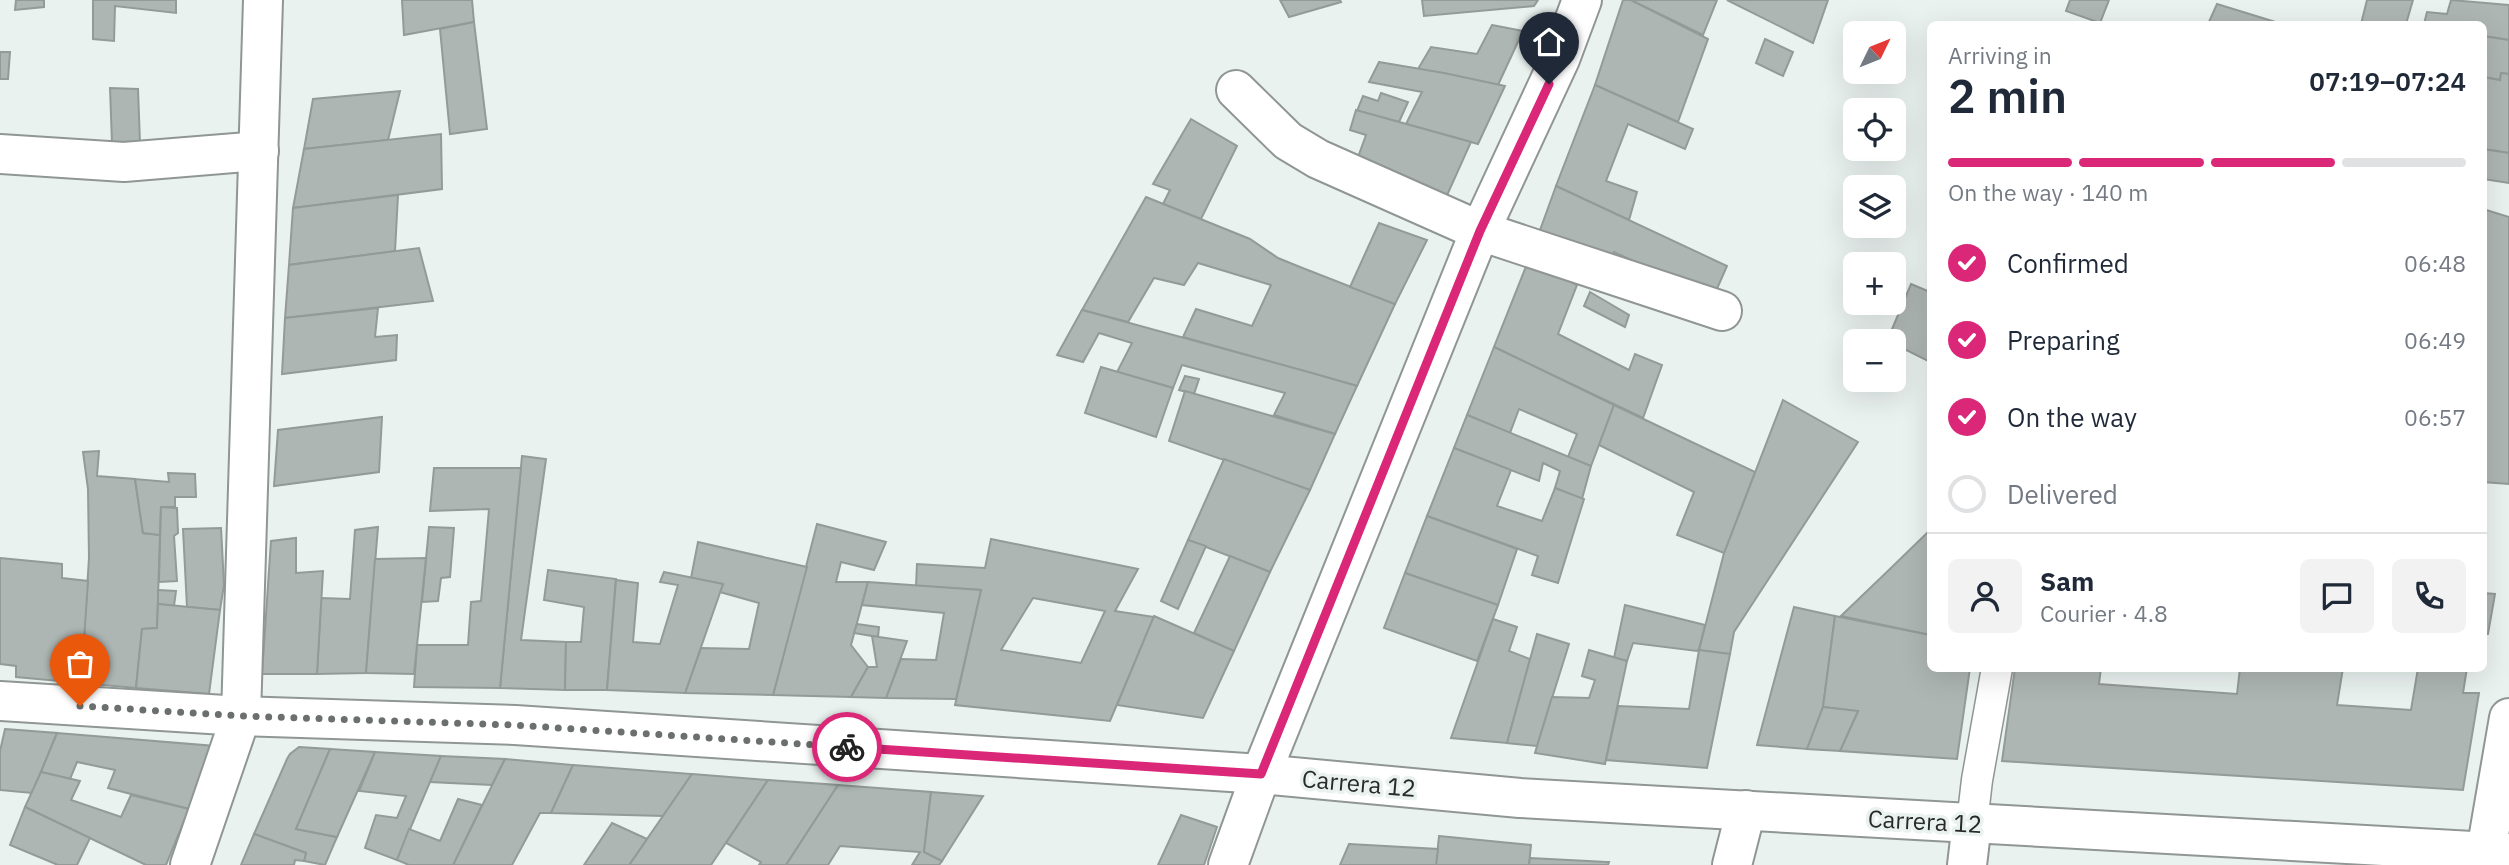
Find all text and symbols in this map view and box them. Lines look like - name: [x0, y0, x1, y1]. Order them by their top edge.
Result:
- pin: [1519, 12.0, 1579, 84]
- north arrow: [1843, 21, 1906, 84]
- map controls: [1843, 21, 1906, 392]
- icon: home: [1530, 23, 1568, 61]
- text: Arriving in: [1948, 40, 2052, 70]
- text: 07:19–07:24: [2309, 64, 2466, 98]
- text: 2 min: [1948, 66, 2067, 126]
- button: locate: [1843, 98, 1906, 161]
- button: layers: [1843, 175, 1906, 238]
- text: On the way · 140 m: [1948, 177, 2148, 207]
- icon: check: [1948, 244, 1986, 282]
- text: Confirmed: [2007, 246, 2129, 280]
- text: 06:48: [2404, 248, 2466, 278]
- button: +: [1843, 252, 1906, 315]
- icon: check: [1948, 321, 1986, 359]
- text: Preparing: [2007, 323, 2120, 357]
- text: 06:49: [2404, 325, 2466, 355]
- button: −: [1843, 329, 1906, 392]
- icon: check: [1948, 398, 1986, 436]
- text: On the way: [2007, 400, 2137, 434]
- text: 06:57: [2404, 402, 2466, 432]
- text: Delivered: [2007, 477, 2118, 511]
- button: person: [1948, 559, 2022, 633]
- button: chat: [2300, 559, 2374, 633]
- button: phone: [2392, 559, 2466, 633]
- text: Sam: [2040, 564, 2094, 598]
- text: Courier · 4.8: [2040, 598, 2168, 628]
- pin: [50, 634, 110, 706]
- icon: bag: [61, 645, 99, 683]
- courier: [812, 712, 882, 782]
- icon: bike: [828, 728, 866, 766]
- street label: Carrera 12: [1301, 762, 1417, 804]
- street label: Carrera 12: [1867, 802, 1983, 840]

